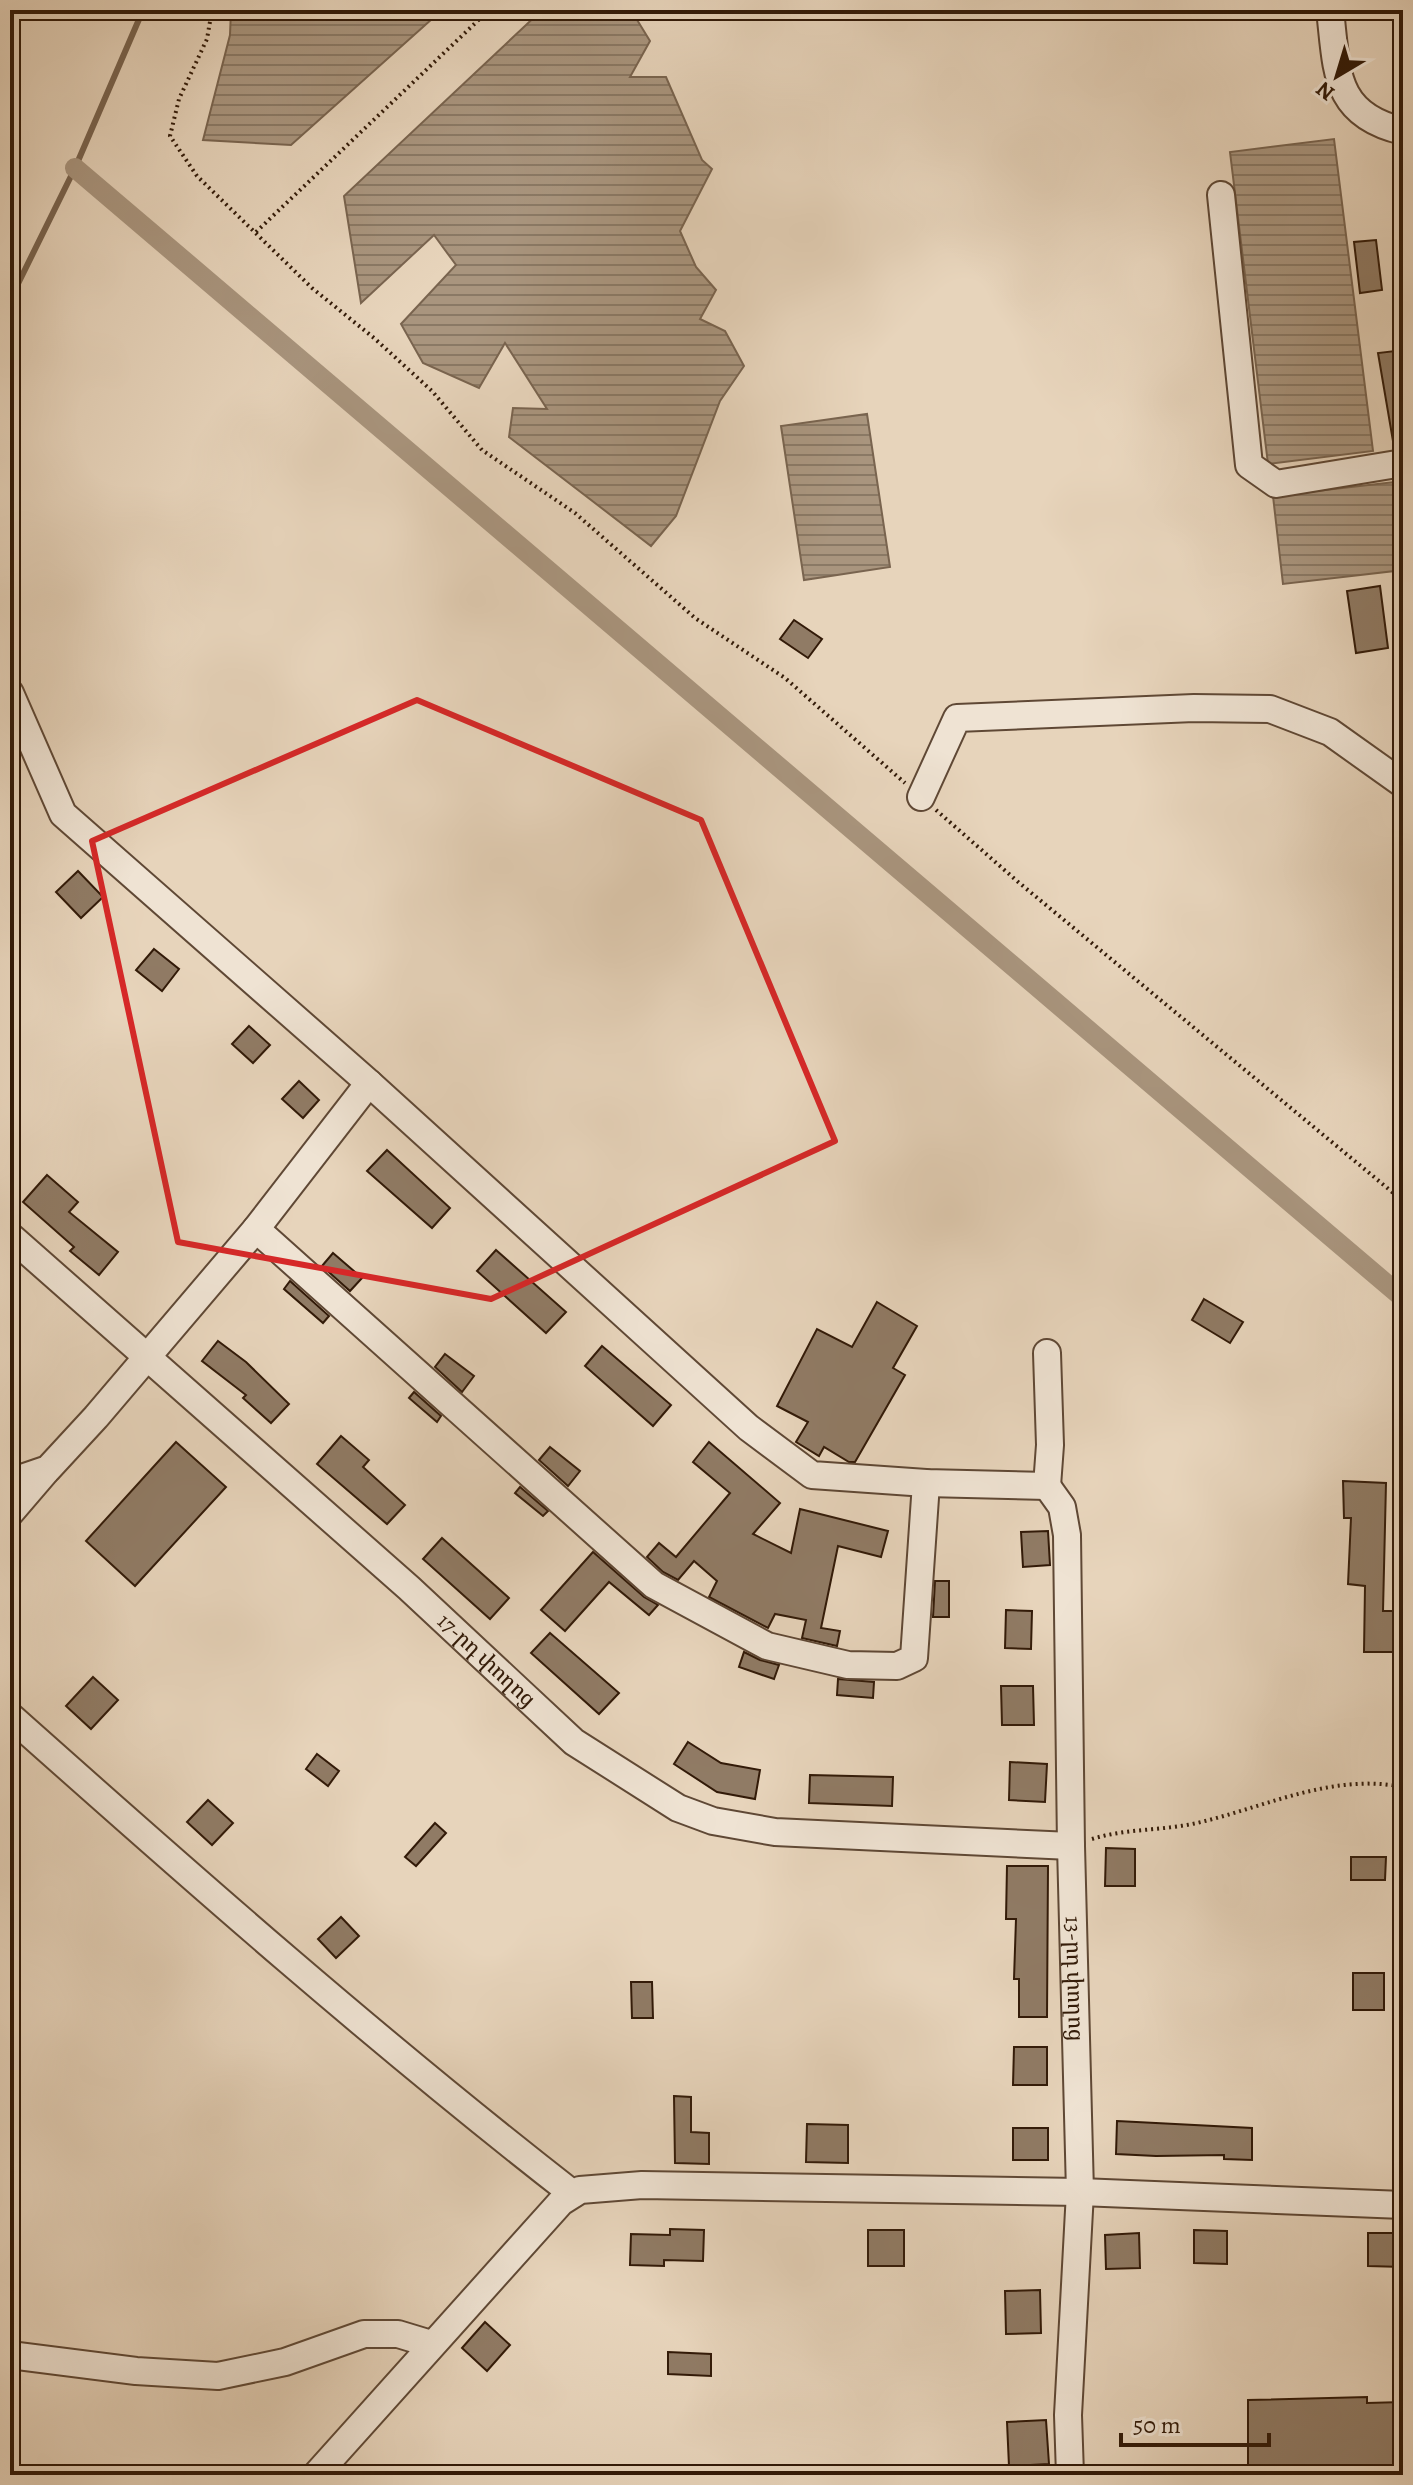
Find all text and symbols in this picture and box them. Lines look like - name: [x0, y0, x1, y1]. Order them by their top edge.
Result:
- north arrow: [1297, 36, 1377, 116]
- text: N: [1310, 74, 1341, 108]
- street label: 17-րդ փողոց: [430, 1607, 542, 1714]
- street label: 13-րդ փողոց: [1058, 1916, 1091, 2042]
- scale bar: [1121, 2397, 1269, 2447]
- text: 50 m: [1133, 2409, 1181, 2441]

